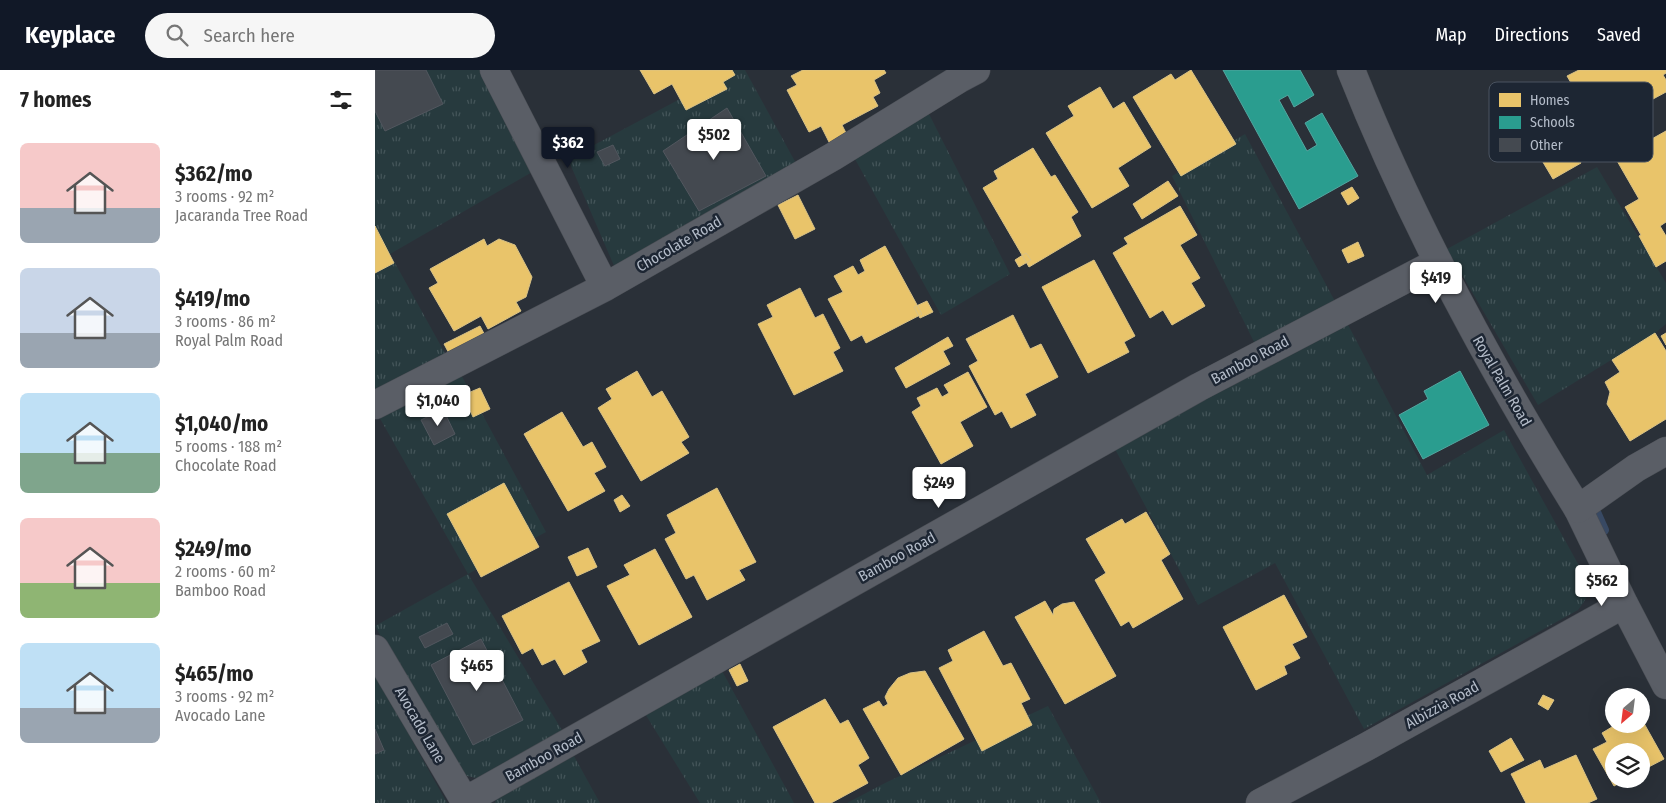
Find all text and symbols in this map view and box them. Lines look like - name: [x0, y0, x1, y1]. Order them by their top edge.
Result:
- search box: [145, 13, 495, 58]
- text: Keyplace: [25, 21, 115, 49]
- icon: search: [163, 21, 191, 49]
- text: Search here: [203, 24, 295, 47]
- text: Map: [1435, 24, 1467, 46]
- text: Directions: [1495, 24, 1569, 46]
- text: Saved: [1597, 24, 1641, 46]
- legend: [1489, 82, 1653, 162]
- icon: filters: [327, 86, 355, 114]
- text: 7 homes: [20, 87, 91, 113]
- text: Homes: [1530, 92, 1570, 109]
- text: Schools: [1530, 114, 1575, 131]
- pin: $502: [684, 118, 744, 161]
- text: $502: [698, 125, 730, 144]
- pin: $362: [538, 126, 598, 169]
- text: $362: [552, 133, 584, 152]
- text: Other: [1530, 137, 1563, 154]
- text: $362/mo: [175, 161, 252, 187]
- icon: home: [60, 163, 120, 223]
- text: 3 rooms · 92 m²: [175, 187, 274, 206]
- text: Jacaranda Tree Road: [175, 206, 308, 225]
- street label: Chocolate Road: [633, 212, 725, 276]
- pin: $419: [1406, 262, 1466, 304]
- text: $419: [1421, 268, 1451, 287]
- text: $419/mo: [175, 286, 250, 312]
- icon: home: [60, 288, 120, 348]
- text: 3 rooms · 86 m²: [175, 312, 276, 331]
- text: Royal Palm Road: [175, 331, 283, 350]
- street label: Bamboo Road: [1208, 332, 1292, 388]
- street label: Royal Palm Road: [1469, 333, 1535, 429]
- pin: $1,040: [397, 384, 479, 427]
- text: $1,040: [416, 391, 460, 410]
- text: $1,040/mo: [175, 411, 268, 437]
- icon: home: [60, 413, 120, 473]
- text: 5 rooms · 188 m²: [175, 437, 282, 456]
- text: Chocolate Road: [175, 456, 277, 475]
- pin: $249: [909, 466, 969, 509]
- text: $249: [923, 473, 955, 492]
- street label: Bamboo Road: [855, 528, 939, 586]
- text: $249/mo: [175, 536, 251, 562]
- icon: home: [60, 538, 120, 598]
- text: 2 rooms · 60 m²: [175, 562, 276, 581]
- pin: $562: [1572, 564, 1632, 607]
- text: $562: [1586, 571, 1618, 590]
- text: Bamboo Road: [175, 581, 266, 600]
- pin: $465: [447, 650, 507, 692]
- text: $465: [461, 656, 493, 675]
- text: $465/mo: [175, 661, 253, 687]
- icon: home: [60, 663, 120, 723]
- street label: Albizzia Road: [1402, 677, 1482, 733]
- street label: Avocado Lane: [391, 684, 449, 766]
- text: 3 rooms · 92 m²: [175, 687, 274, 706]
- north arrow: [1605, 688, 1650, 732]
- map controls: [1605, 688, 1650, 788]
- text: Avocado Lane: [175, 706, 265, 725]
- street label: Bamboo Road: [502, 728, 586, 786]
- button: layers: [1605, 743, 1650, 788]

